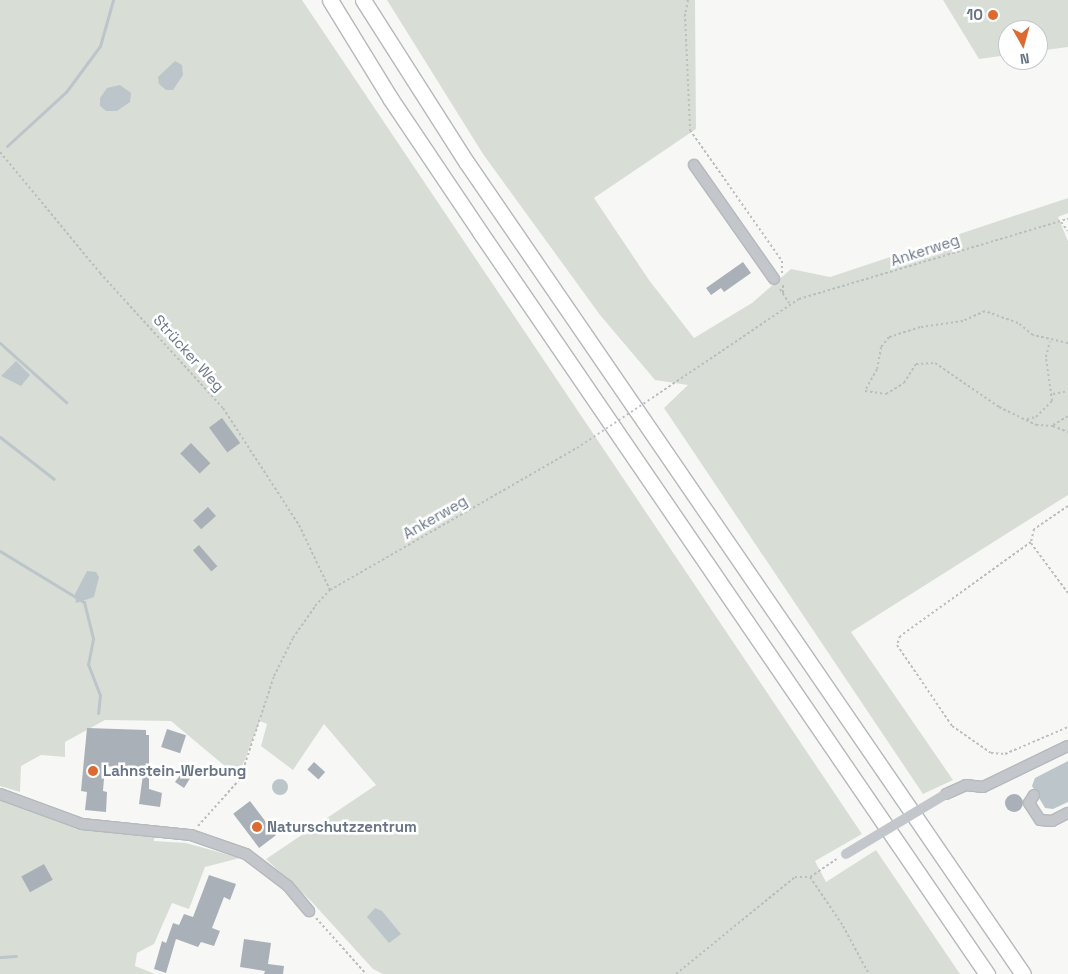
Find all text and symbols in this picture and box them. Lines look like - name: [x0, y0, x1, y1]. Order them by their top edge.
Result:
- place label: 10: [967, 6, 983, 24]
- marker: 10: [987, 9, 999, 21]
- north arrow: [998, 20, 1048, 70]
- text: N: [1019, 49, 1030, 68]
- street label: Ankerweg: [888, 230, 962, 270]
- street label: Strücker Weg: [150, 311, 228, 395]
- street label: Ankerweg: [400, 491, 470, 543]
- place label: Lahnstein-Werbung: [103, 762, 246, 780]
- marker: Lahnstein-Werbung: [87, 765, 99, 777]
- place label: Naturschutzzentrum: [267, 818, 417, 836]
- marker: Naturschutzzentrum: [251, 821, 263, 833]

